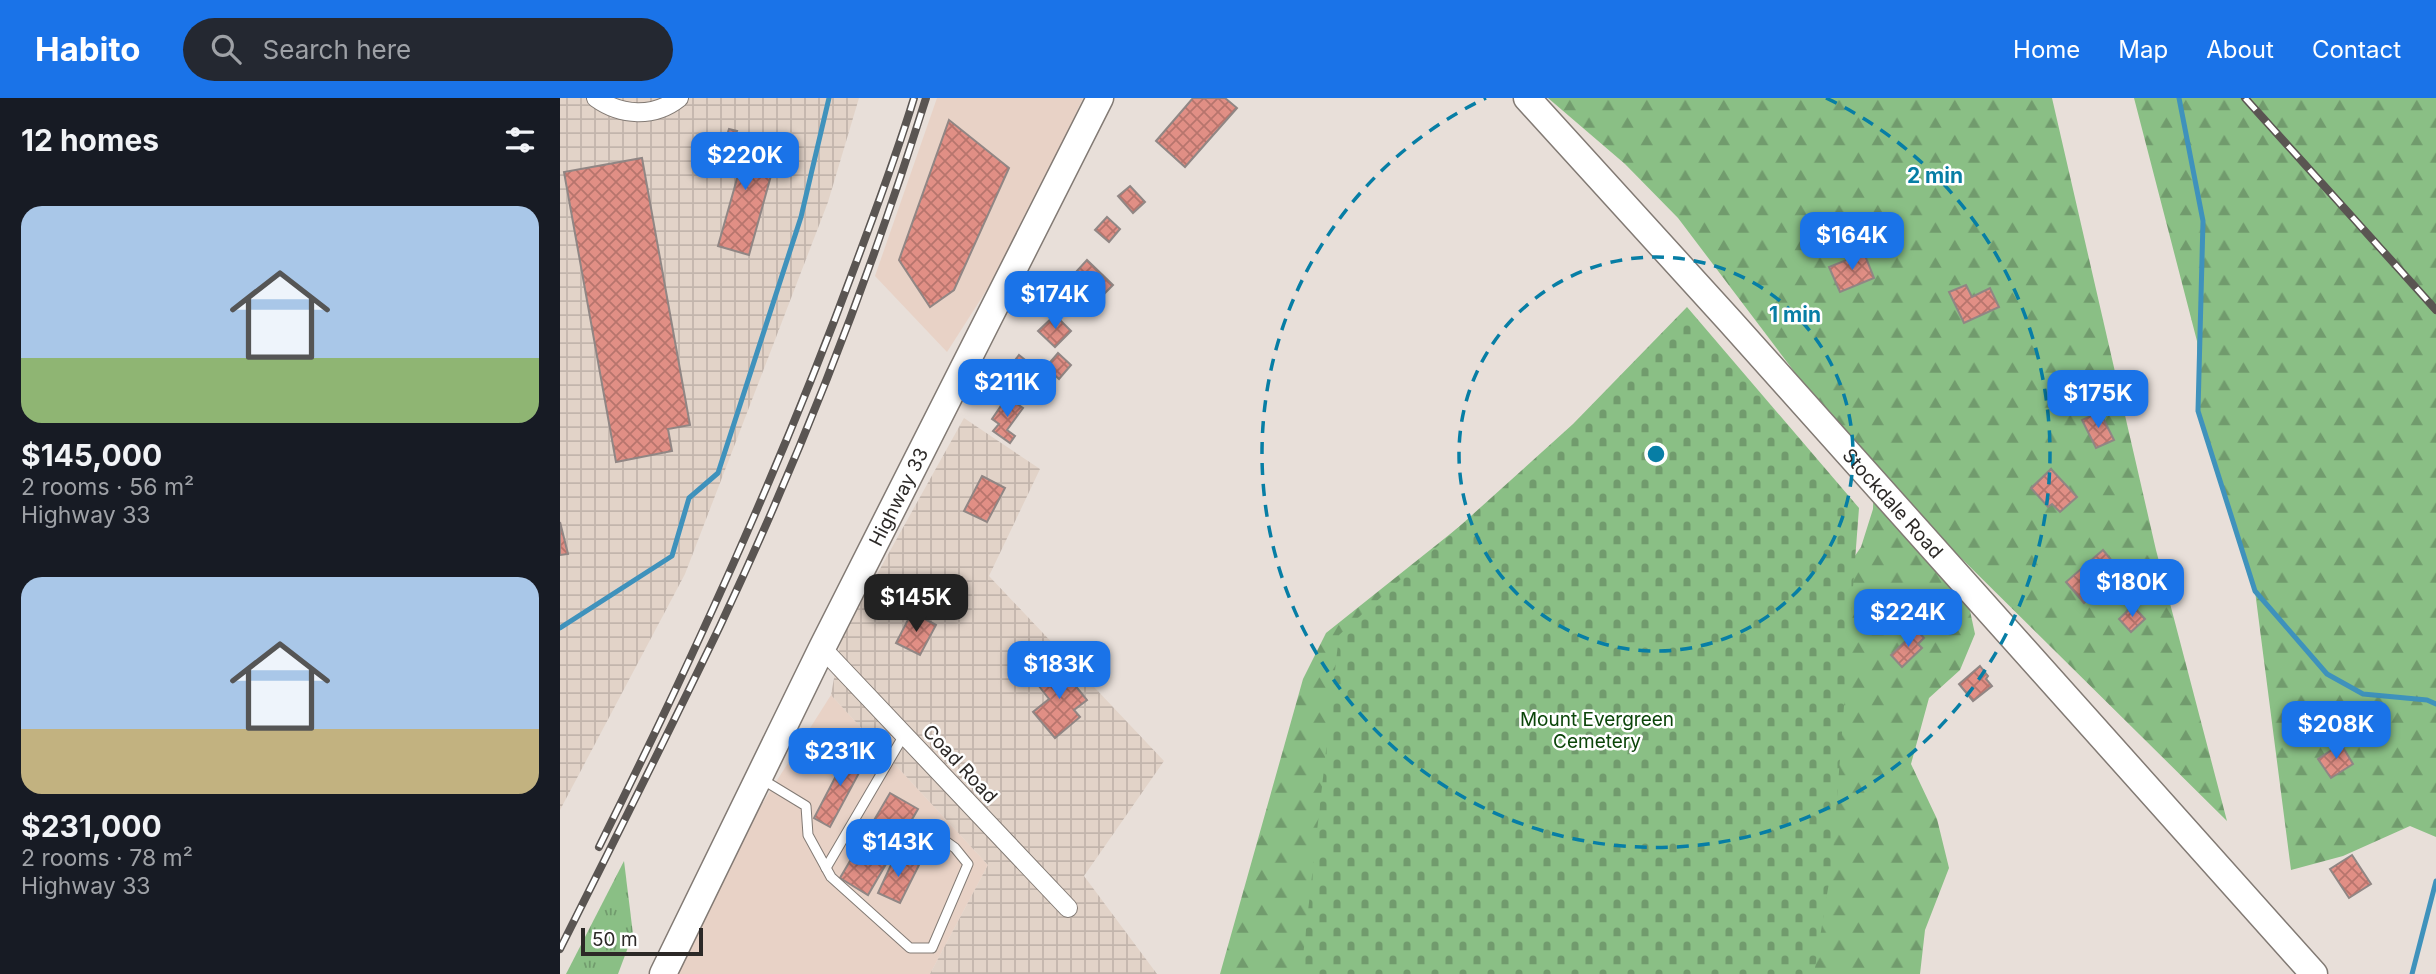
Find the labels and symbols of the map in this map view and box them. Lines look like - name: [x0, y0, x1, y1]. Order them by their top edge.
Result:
- pin: $220K: [696, 132, 794, 192]
- text: 2 min: [1907, 163, 1963, 188]
- pin: $164K: [1803, 212, 1901, 272]
- pin: $174K: [1006, 272, 1104, 331]
- text: 1 min: [1769, 302, 1821, 327]
- pin: $211K: [958, 360, 1056, 419]
- pin: $175K: [2049, 370, 2147, 430]
- centre of rings: [1644, 442, 1668, 466]
- street label: Highway 33: [864, 444, 933, 550]
- street label: Stockdale Road: [1838, 444, 1948, 563]
- pin: $180K: [2083, 560, 2181, 619]
- pin: $145K: [867, 574, 965, 634]
- pin: $224K: [1859, 589, 1957, 649]
- pin: $183K: [1010, 642, 1108, 701]
- pin: $208K: [2287, 702, 2385, 761]
- park label: Mount Evergreen Cemetery: [1520, 708, 1674, 753]
- street label: Coad Road: [918, 720, 1002, 808]
- pin: $231K: [791, 728, 889, 788]
- pin: $143K: [849, 820, 947, 879]
- scale bar: [581, 925, 704, 957]

